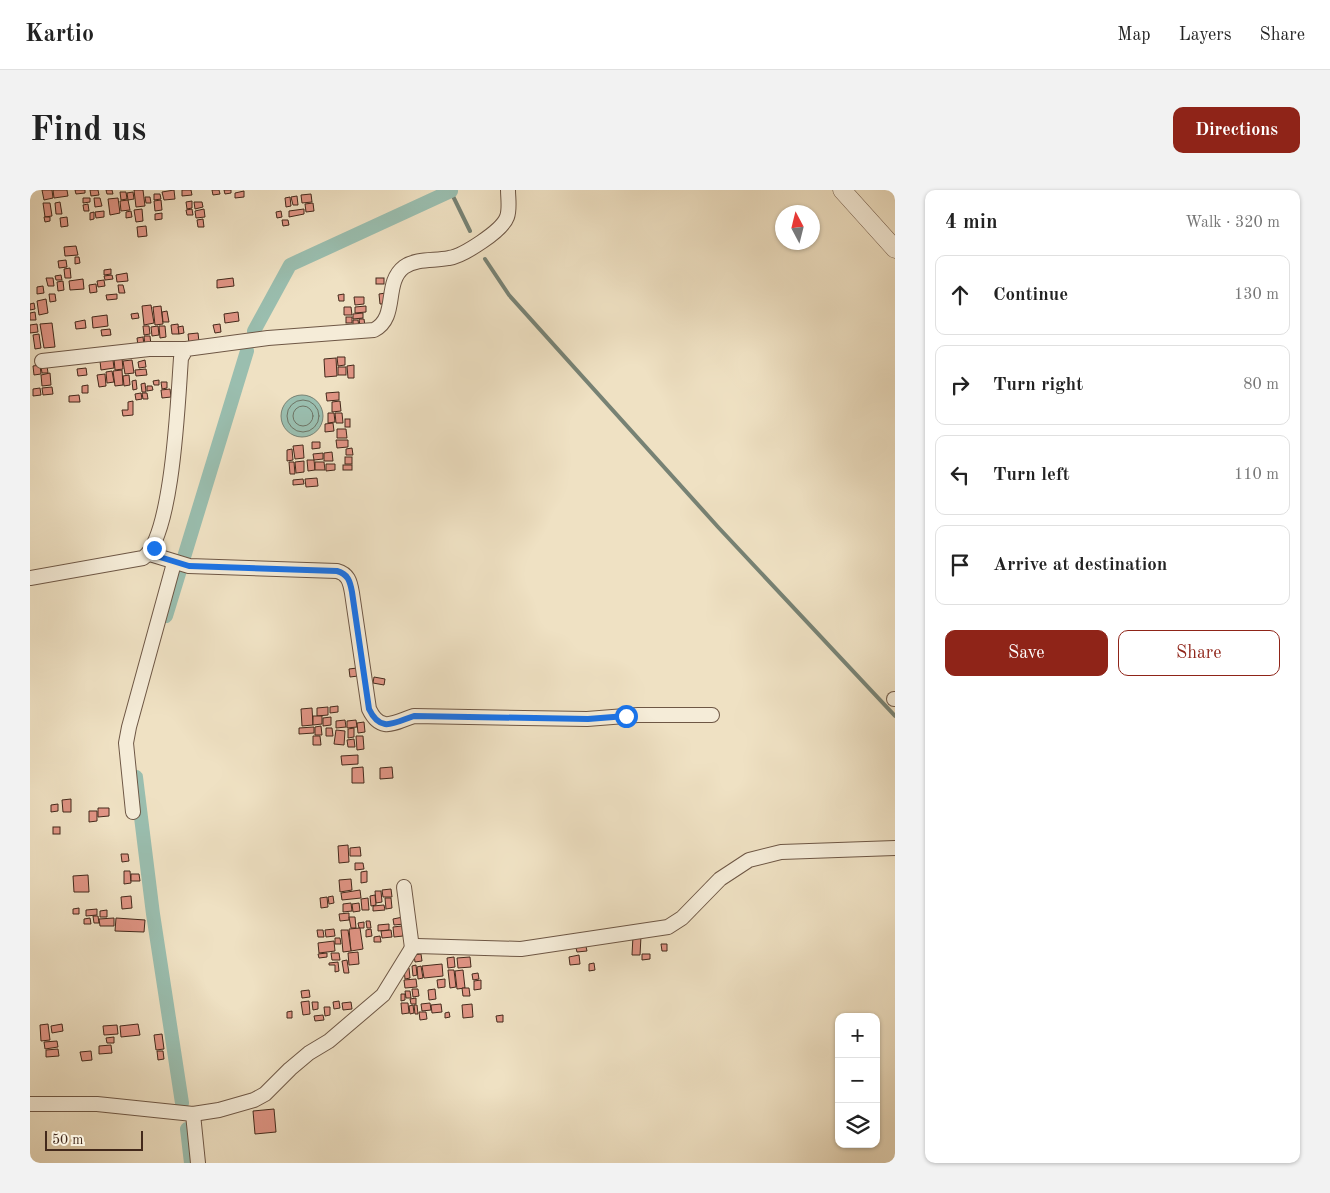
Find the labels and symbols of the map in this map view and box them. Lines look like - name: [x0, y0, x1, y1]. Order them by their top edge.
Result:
- north arrow: [775, 205, 820, 250]
- route end: [143, 537, 166, 560]
- route start: [615, 705, 638, 728]
- scale bar: [45, 1128, 142, 1151]

